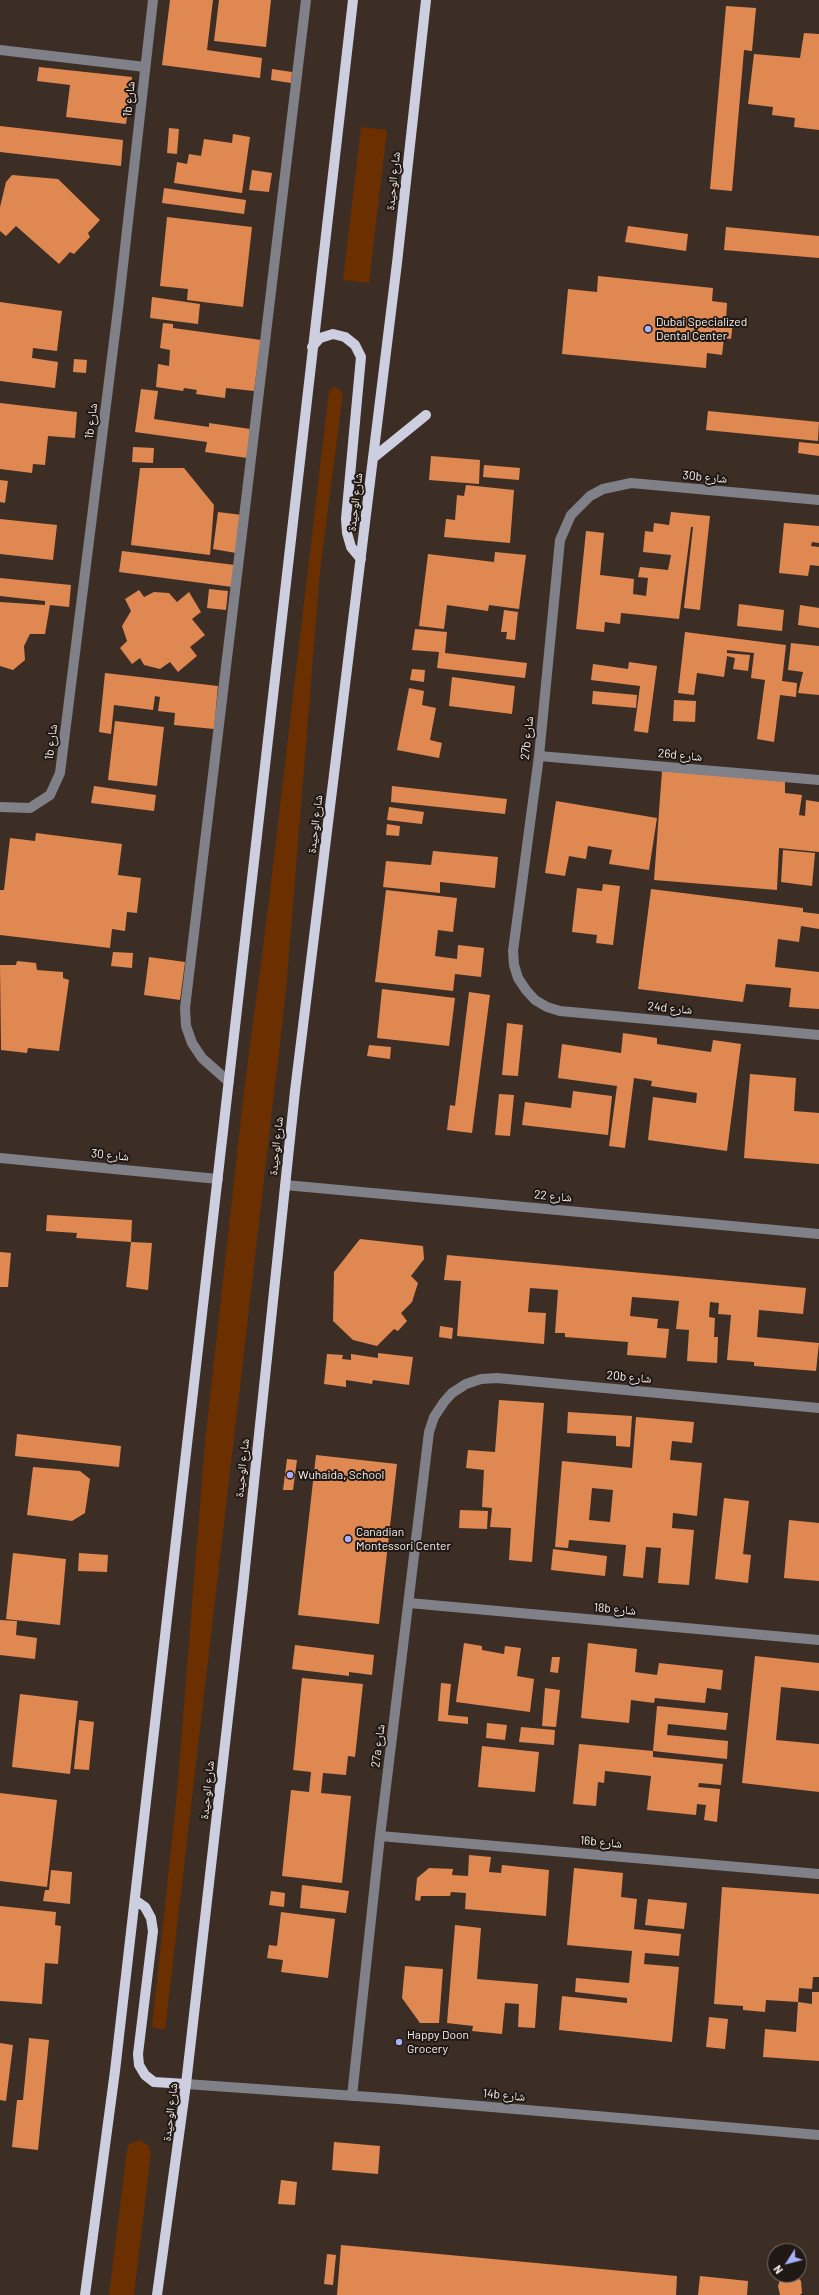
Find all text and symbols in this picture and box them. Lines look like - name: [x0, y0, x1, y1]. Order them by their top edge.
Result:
- street label: 1b شارع: [120, 80, 138, 118]
- street label: شارع الوحيدة: [383, 151, 403, 211]
- place label: Dubai Specialized Dental Center: [656, 315, 747, 343]
- marker: Dubai Specialized Dental Center: [643, 324, 653, 334]
- street label: 1b شارع: [82, 402, 100, 440]
- street label: 30b شارع: [682, 468, 728, 486]
- street label: شارع الوحيدة: [344, 472, 366, 532]
- street label: 27b شارع: [518, 715, 536, 761]
- street label: 1b شارع: [42, 723, 60, 761]
- street label: 26d شارع: [657, 746, 703, 764]
- street label: شارع الوحيدة: [304, 794, 326, 854]
- street label: 24d شارع: [647, 999, 693, 1017]
- street label: شارع الوحيدة: [266, 1116, 286, 1176]
- street label: شارع 30: [90, 1146, 130, 1164]
- street label: شارع 22: [533, 1187, 573, 1205]
- street label: 20b شارع: [606, 1368, 652, 1386]
- street label: شارع الوحيدة: [232, 1438, 252, 1498]
- place label: Wuhaida, School: [298, 1468, 384, 1482]
- marker: Wuhaida, School: [285, 1470, 295, 1480]
- place label: Canadian Montessori Center: [356, 1525, 451, 1553]
- marker: Canadian Montessori Center: [343, 1534, 353, 1544]
- street label: 18b شارع: [593, 1600, 637, 1618]
- street label: 27a شارع: [368, 1724, 388, 1768]
- street label: شارع الوحيدة: [197, 1760, 217, 1820]
- street label: 16b شارع: [579, 1833, 623, 1851]
- place label: Happy Doon Grocery: [407, 2028, 469, 2056]
- marker: Happy Doon Grocery: [394, 2037, 404, 2047]
- street label: شارع الوحيدة: [159, 2082, 181, 2142]
- street label: 14b شارع: [482, 2086, 526, 2104]
- north arrow: [767, 2243, 807, 2283]
- text: N: [770, 2263, 785, 2277]

